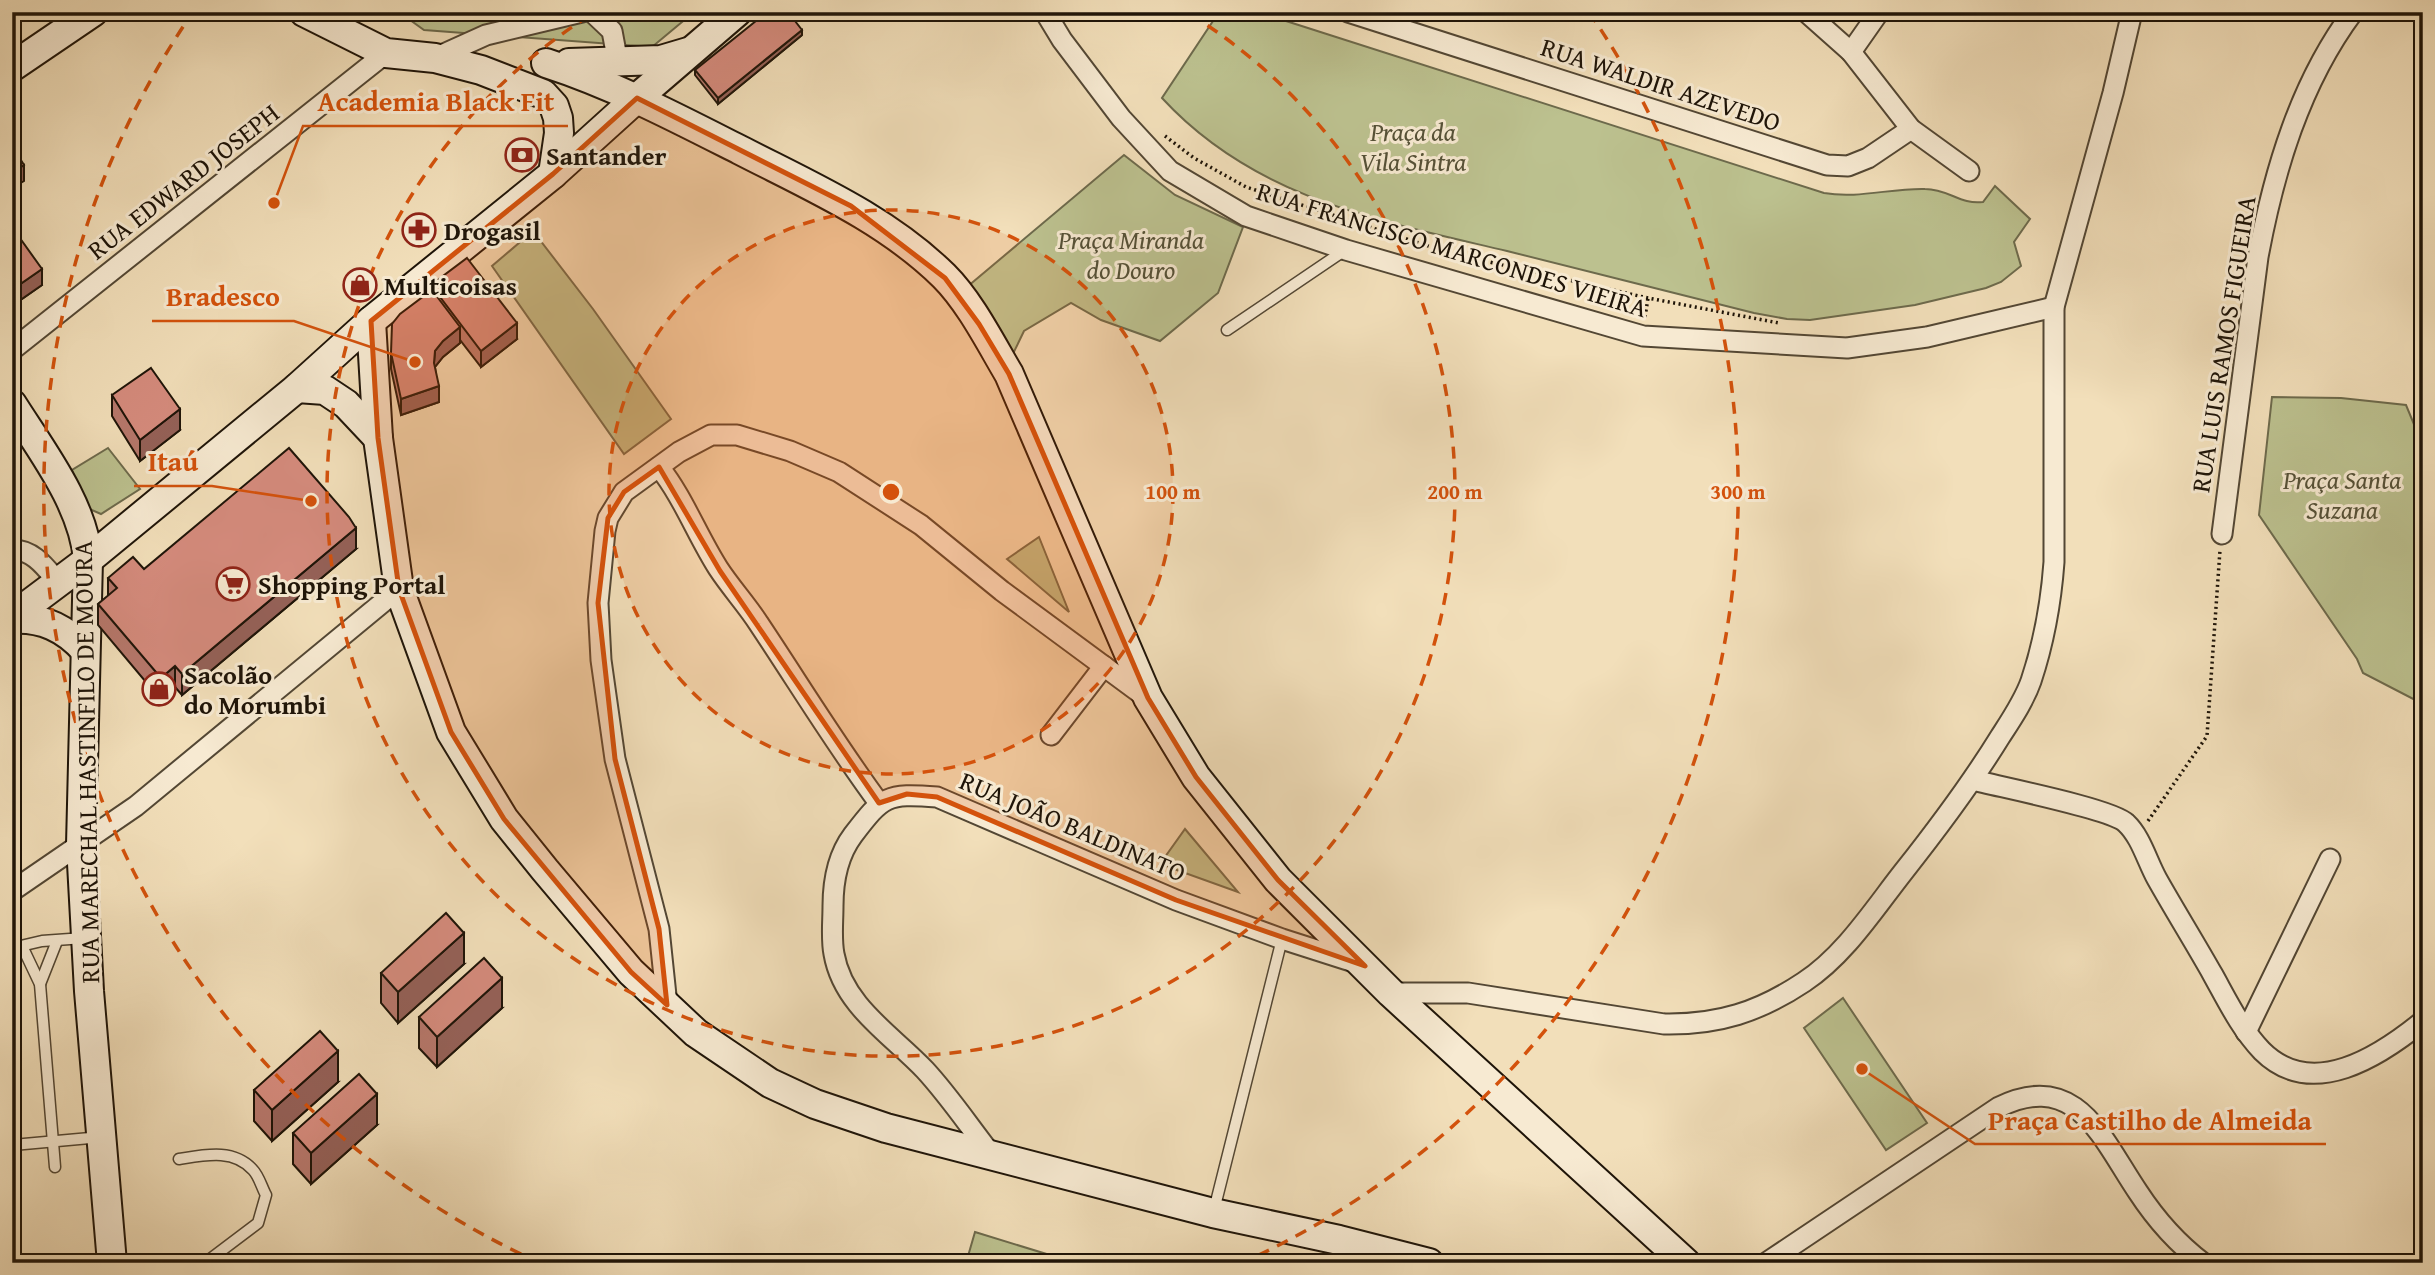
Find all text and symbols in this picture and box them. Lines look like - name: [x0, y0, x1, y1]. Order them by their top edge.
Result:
- street label: RUA WALDIR AZEVEDO: [1536, 27, 1786, 141]
- callout: Academia Black Fit: [303, 77, 568, 126]
- text: Academia Black Fit: [318, 80, 555, 121]
- street label: RUA EDWARD JOSEPH: [79, 93, 287, 269]
- park label: Praça da Vila Sintra: [1360, 112, 1466, 181]
- bank icon: Santander: [503, 136, 541, 174]
- place label: Santander: [546, 136, 667, 175]
- street label: RUA FRANCISCO MARCONDES VIEIRA: [1252, 171, 1652, 327]
- street label: RUA LUIS RAMOS FIGUEIRA: [2180, 193, 2266, 495]
- pharmacy icon: Drogasil: [400, 211, 438, 249]
- place label: Drogasil: [444, 211, 541, 250]
- park label: Praça Miranda do Douro: [1057, 220, 1204, 289]
- shop icon: Multicoisas: [341, 266, 379, 304]
- place label: Multicoisas: [384, 266, 517, 305]
- callout: Bradesco: [152, 272, 294, 321]
- text: Bradesco: [166, 275, 280, 316]
- callout: Itaú: [134, 437, 212, 486]
- text: Itaú: [148, 440, 198, 481]
- park label: Praça Santa Suzana: [2282, 460, 2401, 529]
- text: 100 m: [1145, 476, 1201, 507]
- text: 200 m: [1427, 476, 1483, 507]
- text: 300 m: [1710, 476, 1766, 507]
- centre of rings: [879, 480, 903, 504]
- street label: RUA MARECHAL HASTINFILO DE MOURA: [63, 540, 109, 984]
- supermarket icon: Shopping Portal: [214, 565, 252, 603]
- place label: Shopping Portal: [258, 565, 445, 604]
- place label: Sacolão do Morumbi: [184, 655, 326, 724]
- shop icon: Sacolão do Morumbi: [140, 670, 178, 708]
- street label: RUA JOÃO BALDINATO: [954, 761, 1192, 891]
- callout: Praça Castilho de Almeida: [1975, 1095, 2326, 1144]
- text: Praça Castilho de Almeida: [1988, 1099, 2313, 1140]

